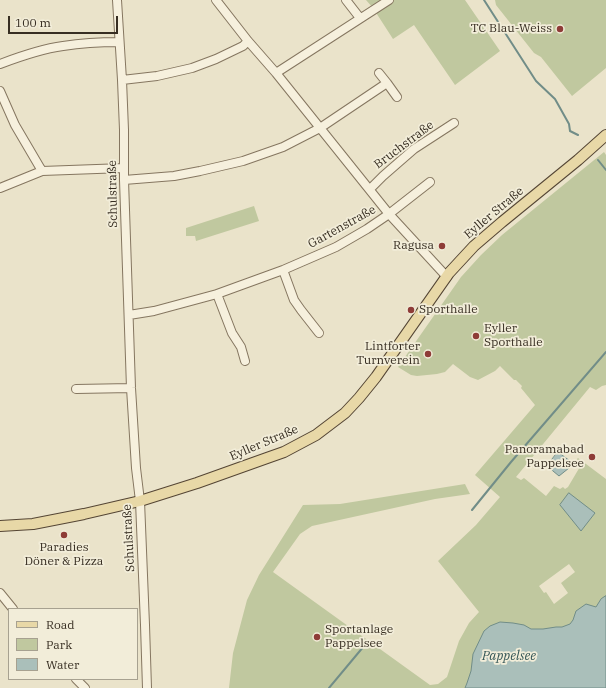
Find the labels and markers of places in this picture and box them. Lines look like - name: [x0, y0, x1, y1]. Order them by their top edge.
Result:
- place label: TC Blau-Weiss: [471, 22, 552, 36]
- marker: TC Blau-Weiss: [555, 24, 565, 34]
- place label: Ragusa: [393, 239, 434, 253]
- marker: Ragusa: [437, 241, 447, 251]
- place label: Sporthalle: [419, 303, 478, 317]
- marker: Sporthalle: [406, 305, 416, 315]
- place label: Eyller Sporthalle: [484, 322, 543, 350]
- marker: Eyller Sporthalle: [471, 331, 481, 341]
- place label: Lintforter Turnverein: [356, 340, 420, 368]
- marker: Lintforter Turnverein: [423, 349, 433, 359]
- place label: Panoramabad Pappelsee: [505, 443, 584, 471]
- marker: Panoramabad Pappelsee: [587, 452, 597, 462]
- marker: Paradies Döner & Pizza: [59, 530, 69, 540]
- place label: Paradies Döner & Pizza: [25, 541, 103, 569]
- place label: Sportanlage Pappelsee: [325, 623, 393, 651]
- marker: Sportanlage Pappelsee: [312, 632, 322, 642]

